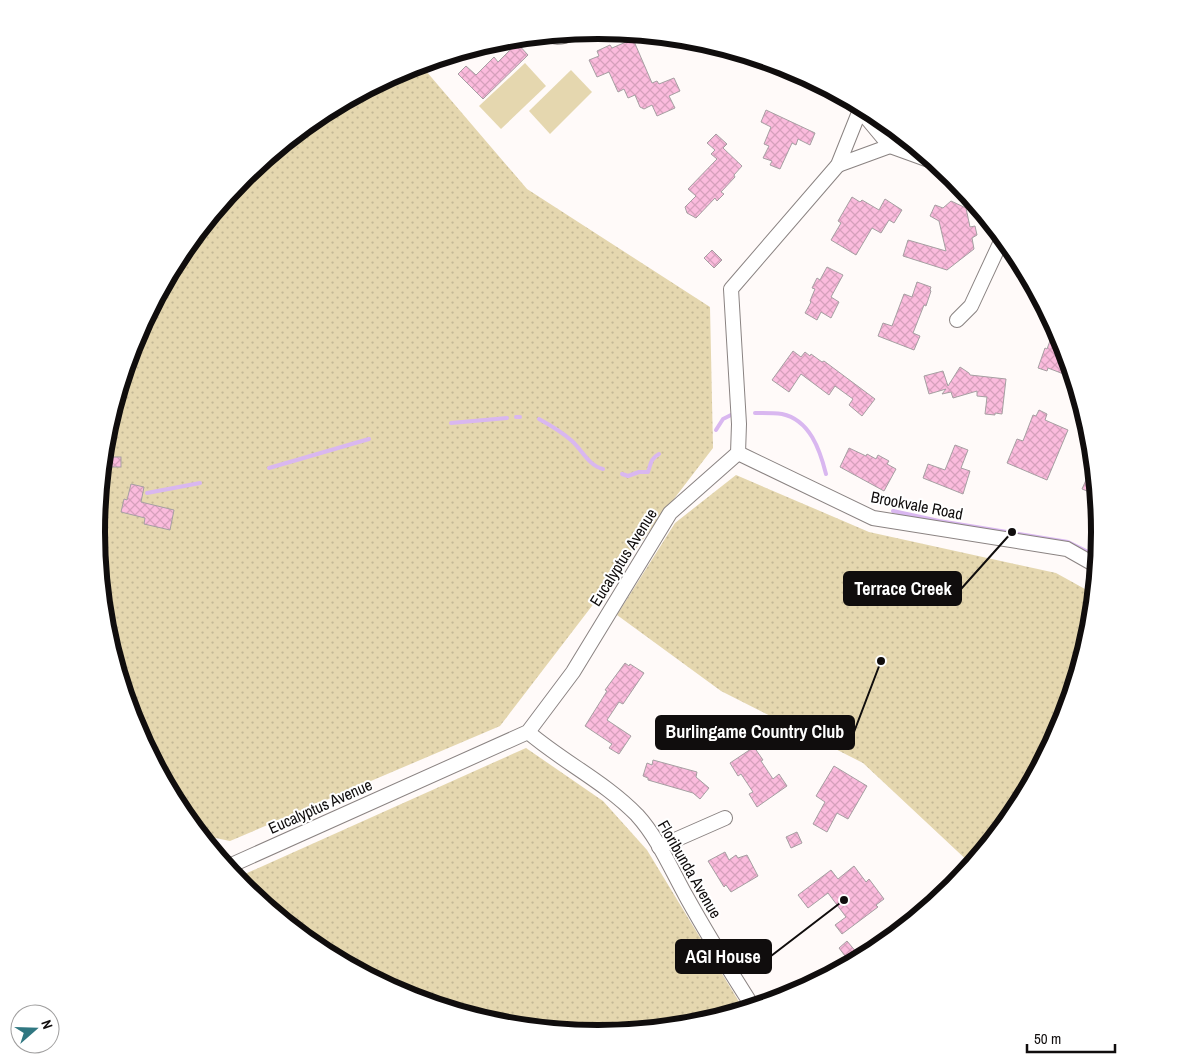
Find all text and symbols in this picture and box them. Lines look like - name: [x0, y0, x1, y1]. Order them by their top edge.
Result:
- street label: Brookvale Road: [869, 485, 965, 525]
- street label: Eucalyptus Avenue: [584, 504, 662, 610]
- callout: Terrace Creek: [844, 572, 961, 605]
- text: Terrace Creek: [854, 576, 952, 601]
- callout: Burlingame Country Club: [656, 716, 854, 749]
- text: Burlingame Country Club: [666, 719, 844, 744]
- street label: Eucalyptus Avenue: [265, 773, 375, 839]
- street label: Floribunda Avenue: [653, 816, 727, 922]
- callout: AGI House: [676, 940, 771, 973]
- text: AGI House: [685, 944, 761, 969]
- north arrow: [10, 1004, 60, 1054]
- text: N: [37, 1018, 57, 1032]
- scale bar: [1027, 1022, 1114, 1054]
- text: 50 m: [1034, 1028, 1061, 1049]

